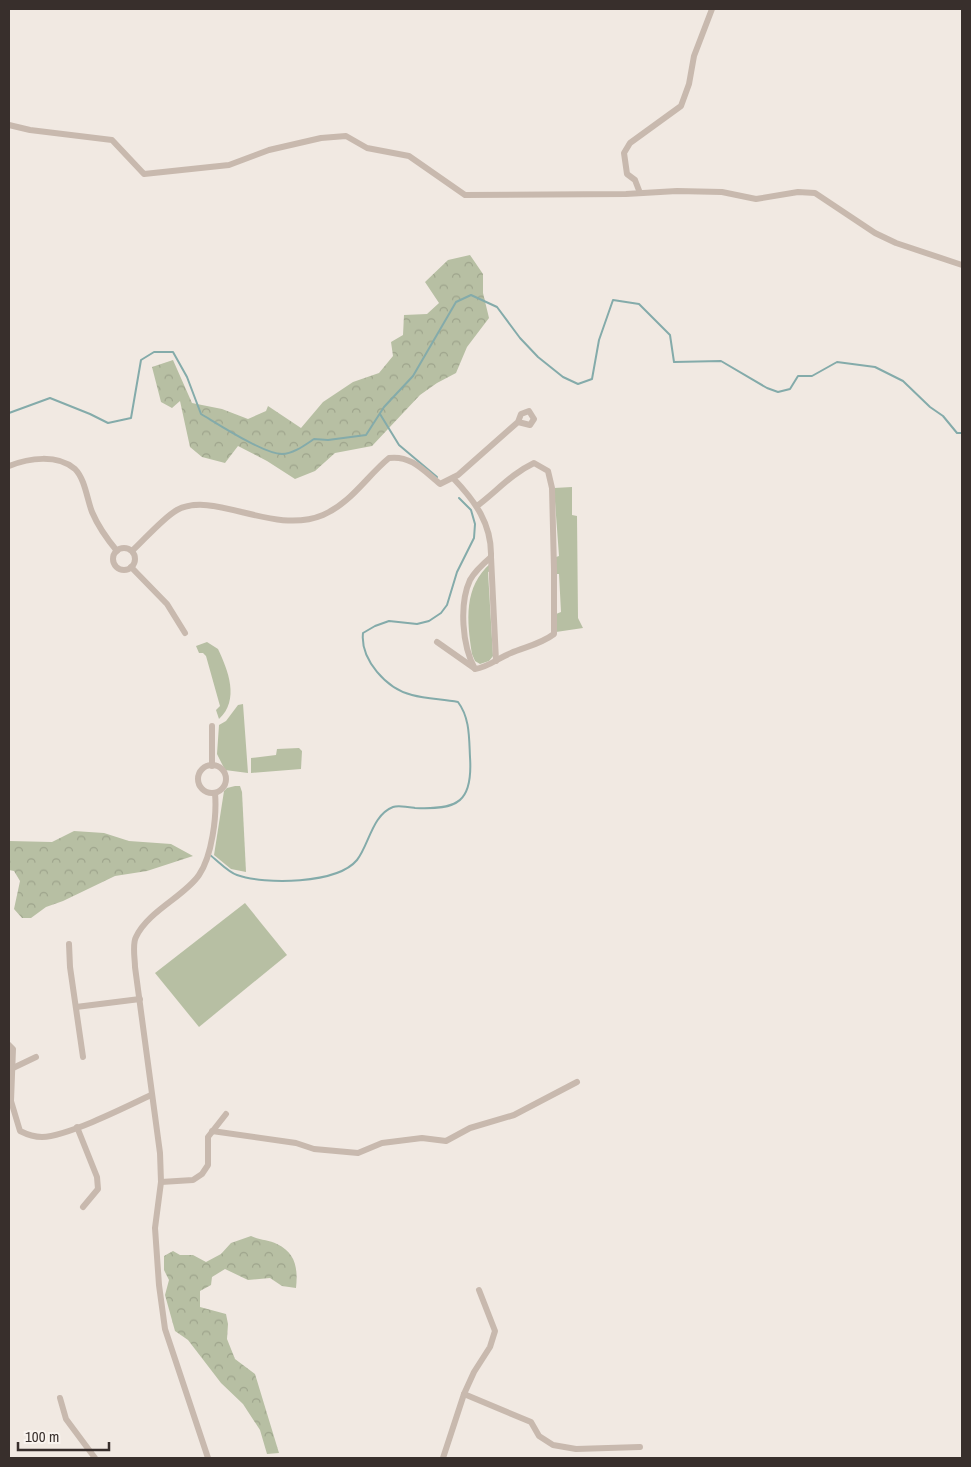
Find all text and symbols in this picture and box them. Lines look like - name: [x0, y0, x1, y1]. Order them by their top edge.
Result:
- scale bar: [18, 1420, 109, 1452]
- text: 100 m: [25, 1426, 59, 1447]

